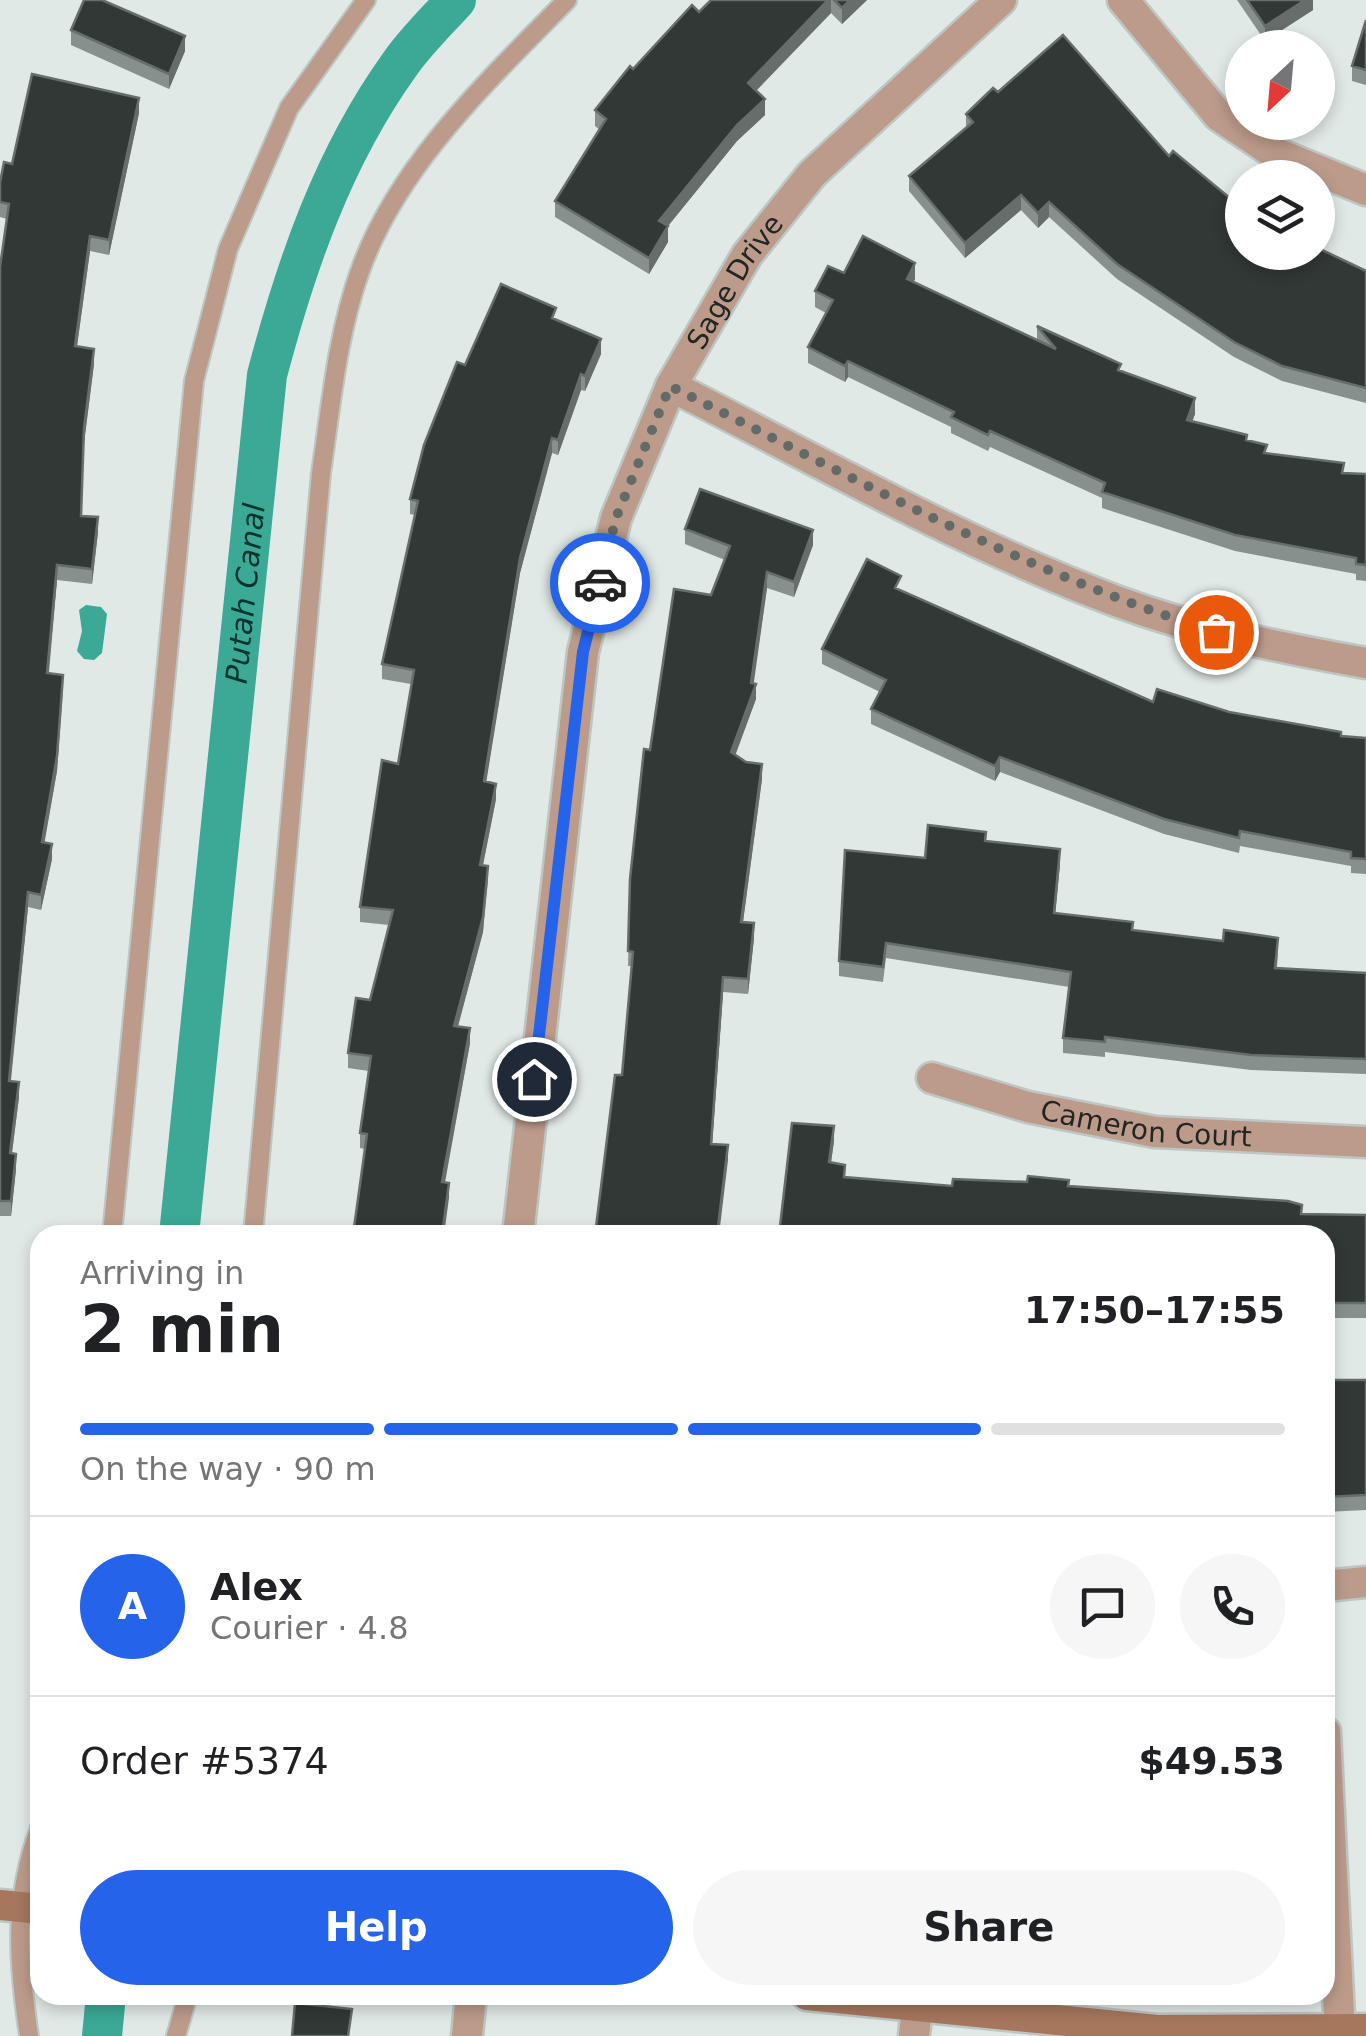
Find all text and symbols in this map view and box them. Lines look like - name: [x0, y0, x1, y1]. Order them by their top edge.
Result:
- north arrow: [1225, 30, 1335, 140]
- map controls: [1225, 30, 1335, 270]
- button: layers: [1225, 160, 1335, 270]
- street label: Sage Drive: [680, 207, 790, 355]
- water label: Putah Canal: [218, 501, 271, 685]
- courier: [550, 533, 650, 633]
- icon: car: [573, 556, 628, 611]
- pin: [1174, 590, 1259, 675]
- icon: bag: [1189, 605, 1244, 660]
- pin: [492, 1037, 577, 1122]
- icon: home: [507, 1052, 562, 1107]
- street label: Cameron Court: [1038, 1093, 1252, 1153]
- text: Arriving in: [80, 1254, 244, 1292]
- text: 17:50–17:55: [1024, 1288, 1285, 1332]
- text: 2 min: [80, 1292, 284, 1367]
- text: On the way · 90 m: [80, 1450, 376, 1488]
- button: chat: [1050, 1554, 1155, 1659]
- button: phone: [1180, 1554, 1285, 1659]
- text: Alex: [210, 1565, 303, 1609]
- text: A: [118, 1584, 147, 1628]
- text: Courier · 4.8: [210, 1609, 409, 1647]
- text: Order #5374: [80, 1739, 329, 1783]
- text: $49.53: [1138, 1739, 1285, 1783]
- button: Help: [80, 1870, 673, 1985]
- button: Share: [693, 1870, 1285, 1985]

